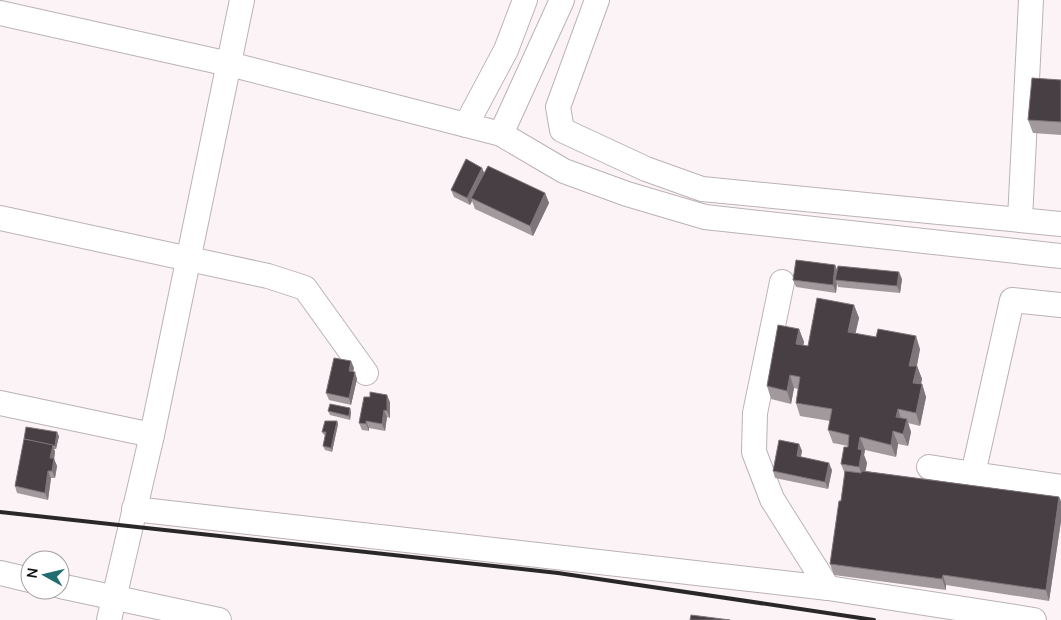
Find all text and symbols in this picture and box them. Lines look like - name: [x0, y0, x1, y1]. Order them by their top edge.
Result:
- north arrow: [20, 550, 70, 600]
- text: N: [22, 567, 42, 579]

